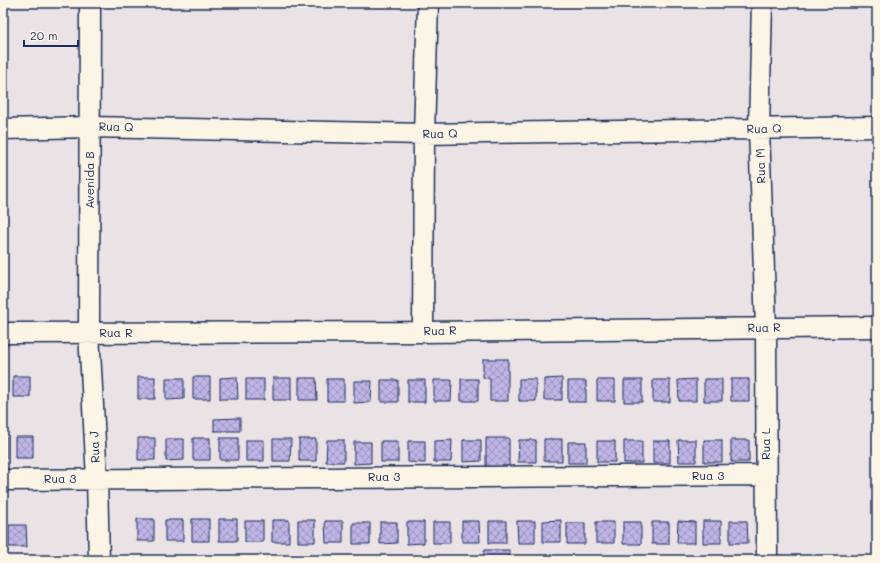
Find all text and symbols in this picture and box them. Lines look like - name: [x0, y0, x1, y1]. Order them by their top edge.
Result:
- scale bar: [24, 22, 78, 48]
- text: 20 m: [30, 27, 58, 43]
- street label: Rua Q: [98, 118, 134, 134]
- street label: Rua Q: [746, 120, 782, 136]
- street label: Rua Q: [422, 125, 458, 141]
- street label: Rua M: [751, 148, 769, 184]
- street label: Avenida B: [81, 151, 97, 209]
- street label: Rua R: [747, 319, 781, 335]
- street label: Rua R: [423, 322, 457, 338]
- street label: Rua R: [99, 324, 133, 340]
- street label: Rua L: [757, 427, 773, 460]
- street label: Rua J: [85, 430, 103, 464]
- street label: Rua 3: [692, 467, 724, 483]
- street label: Rua 3: [368, 468, 400, 484]
- street label: Rua 3: [44, 470, 76, 486]

